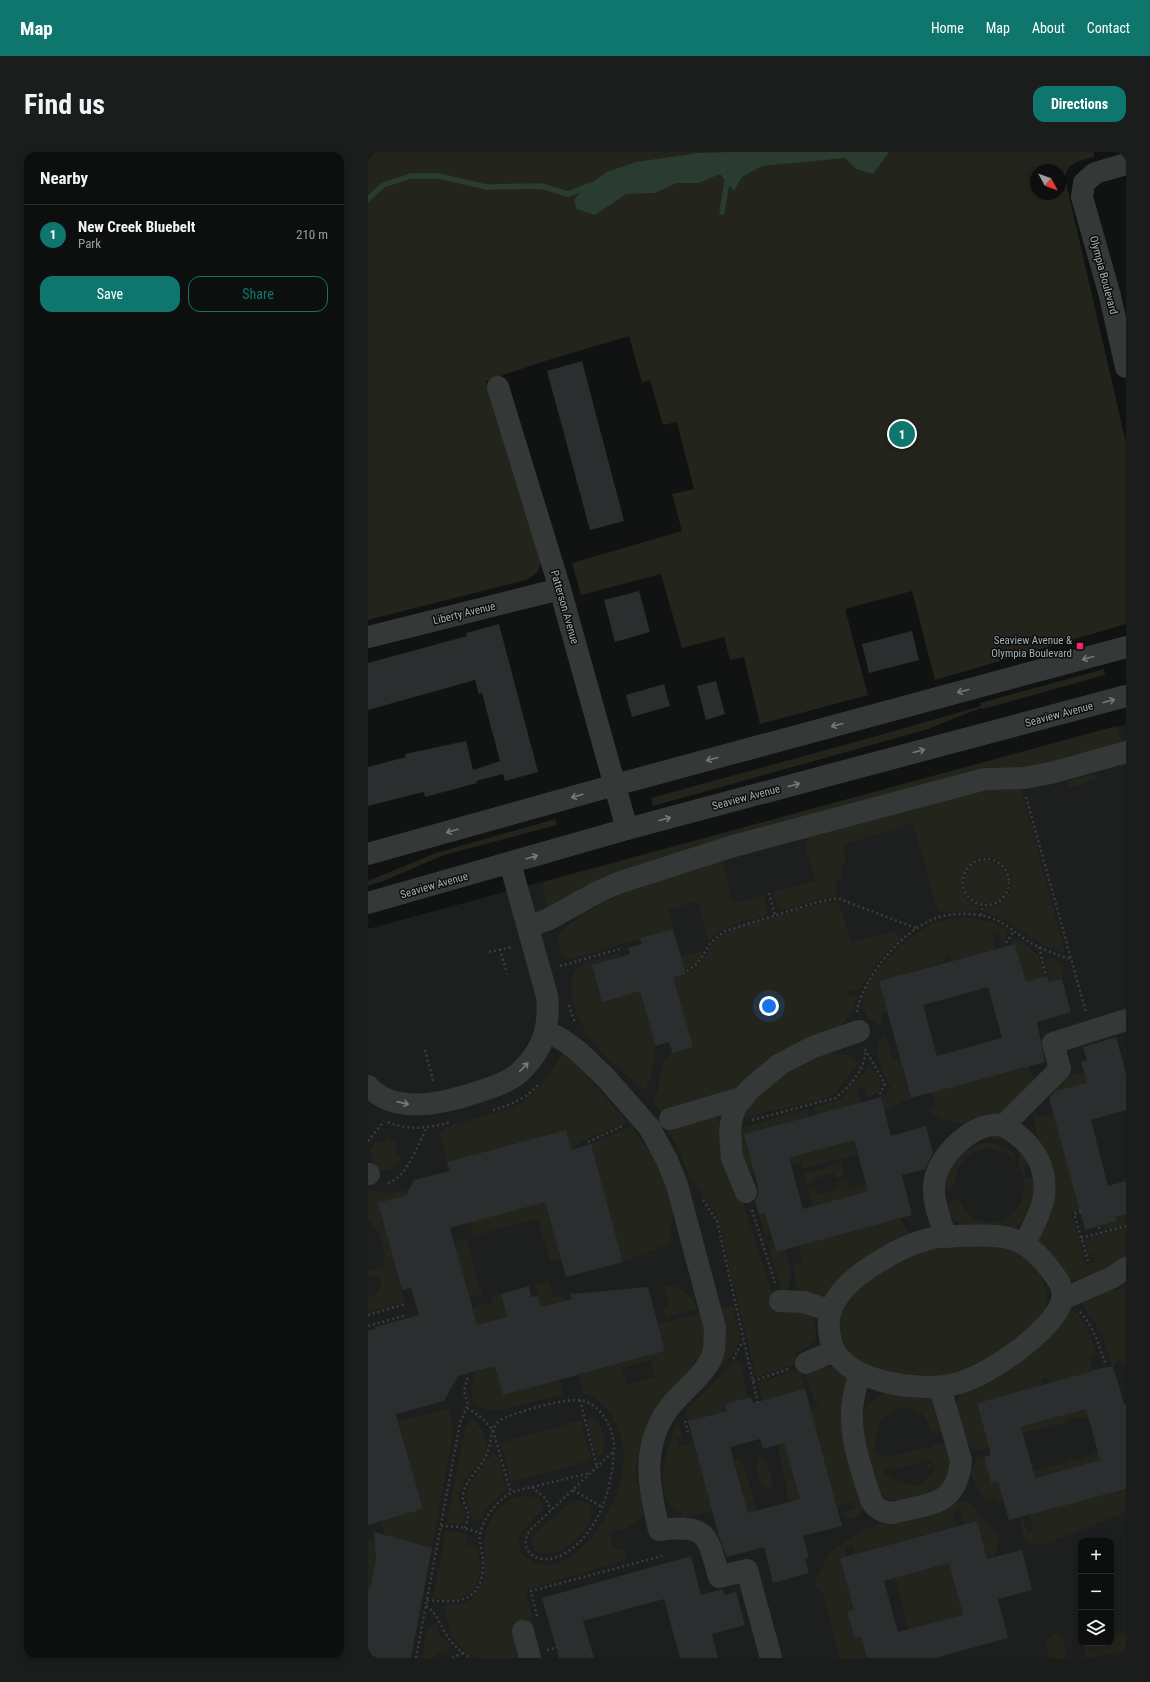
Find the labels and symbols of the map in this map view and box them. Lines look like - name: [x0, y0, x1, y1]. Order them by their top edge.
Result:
- north arrow: [1030, 164, 1066, 200]
- street label: Olympia Boulevard: [1087, 234, 1120, 316]
- pin: 1: [889, 419, 915, 449]
- street label: Patterson Avenue: [548, 569, 581, 646]
- street label: Liberty Avenue: [431, 599, 497, 628]
- place label: Seaview Avenue & Olympia Boulevard: [991, 634, 1072, 660]
- marker: Seaview Avenue & Olympia Boulevard: [1075, 641, 1085, 651]
- one-way arrow: [1082, 654, 1095, 662]
- one-way arrow: [957, 688, 970, 696]
- one-way arrow: [1102, 696, 1115, 704]
- street label: Seaview Avenue: [1024, 699, 1095, 730]
- one-way arrow: [831, 722, 844, 729]
- one-way arrow: [913, 747, 926, 755]
- one-way arrow: [706, 756, 719, 763]
- one-way arrow: [787, 781, 800, 788]
- street label: Seaview Avenue: [711, 782, 782, 813]
- one-way arrow: [571, 792, 584, 800]
- one-way arrow: [658, 815, 671, 822]
- one-way arrow: [446, 828, 459, 835]
- one-way arrow: [525, 853, 538, 860]
- street label: Seaview Avenue: [399, 870, 469, 901]
- your location: [759, 996, 779, 1016]
- one-way arrow: [519, 1062, 528, 1072]
- one-way arrow: [396, 1099, 409, 1107]

